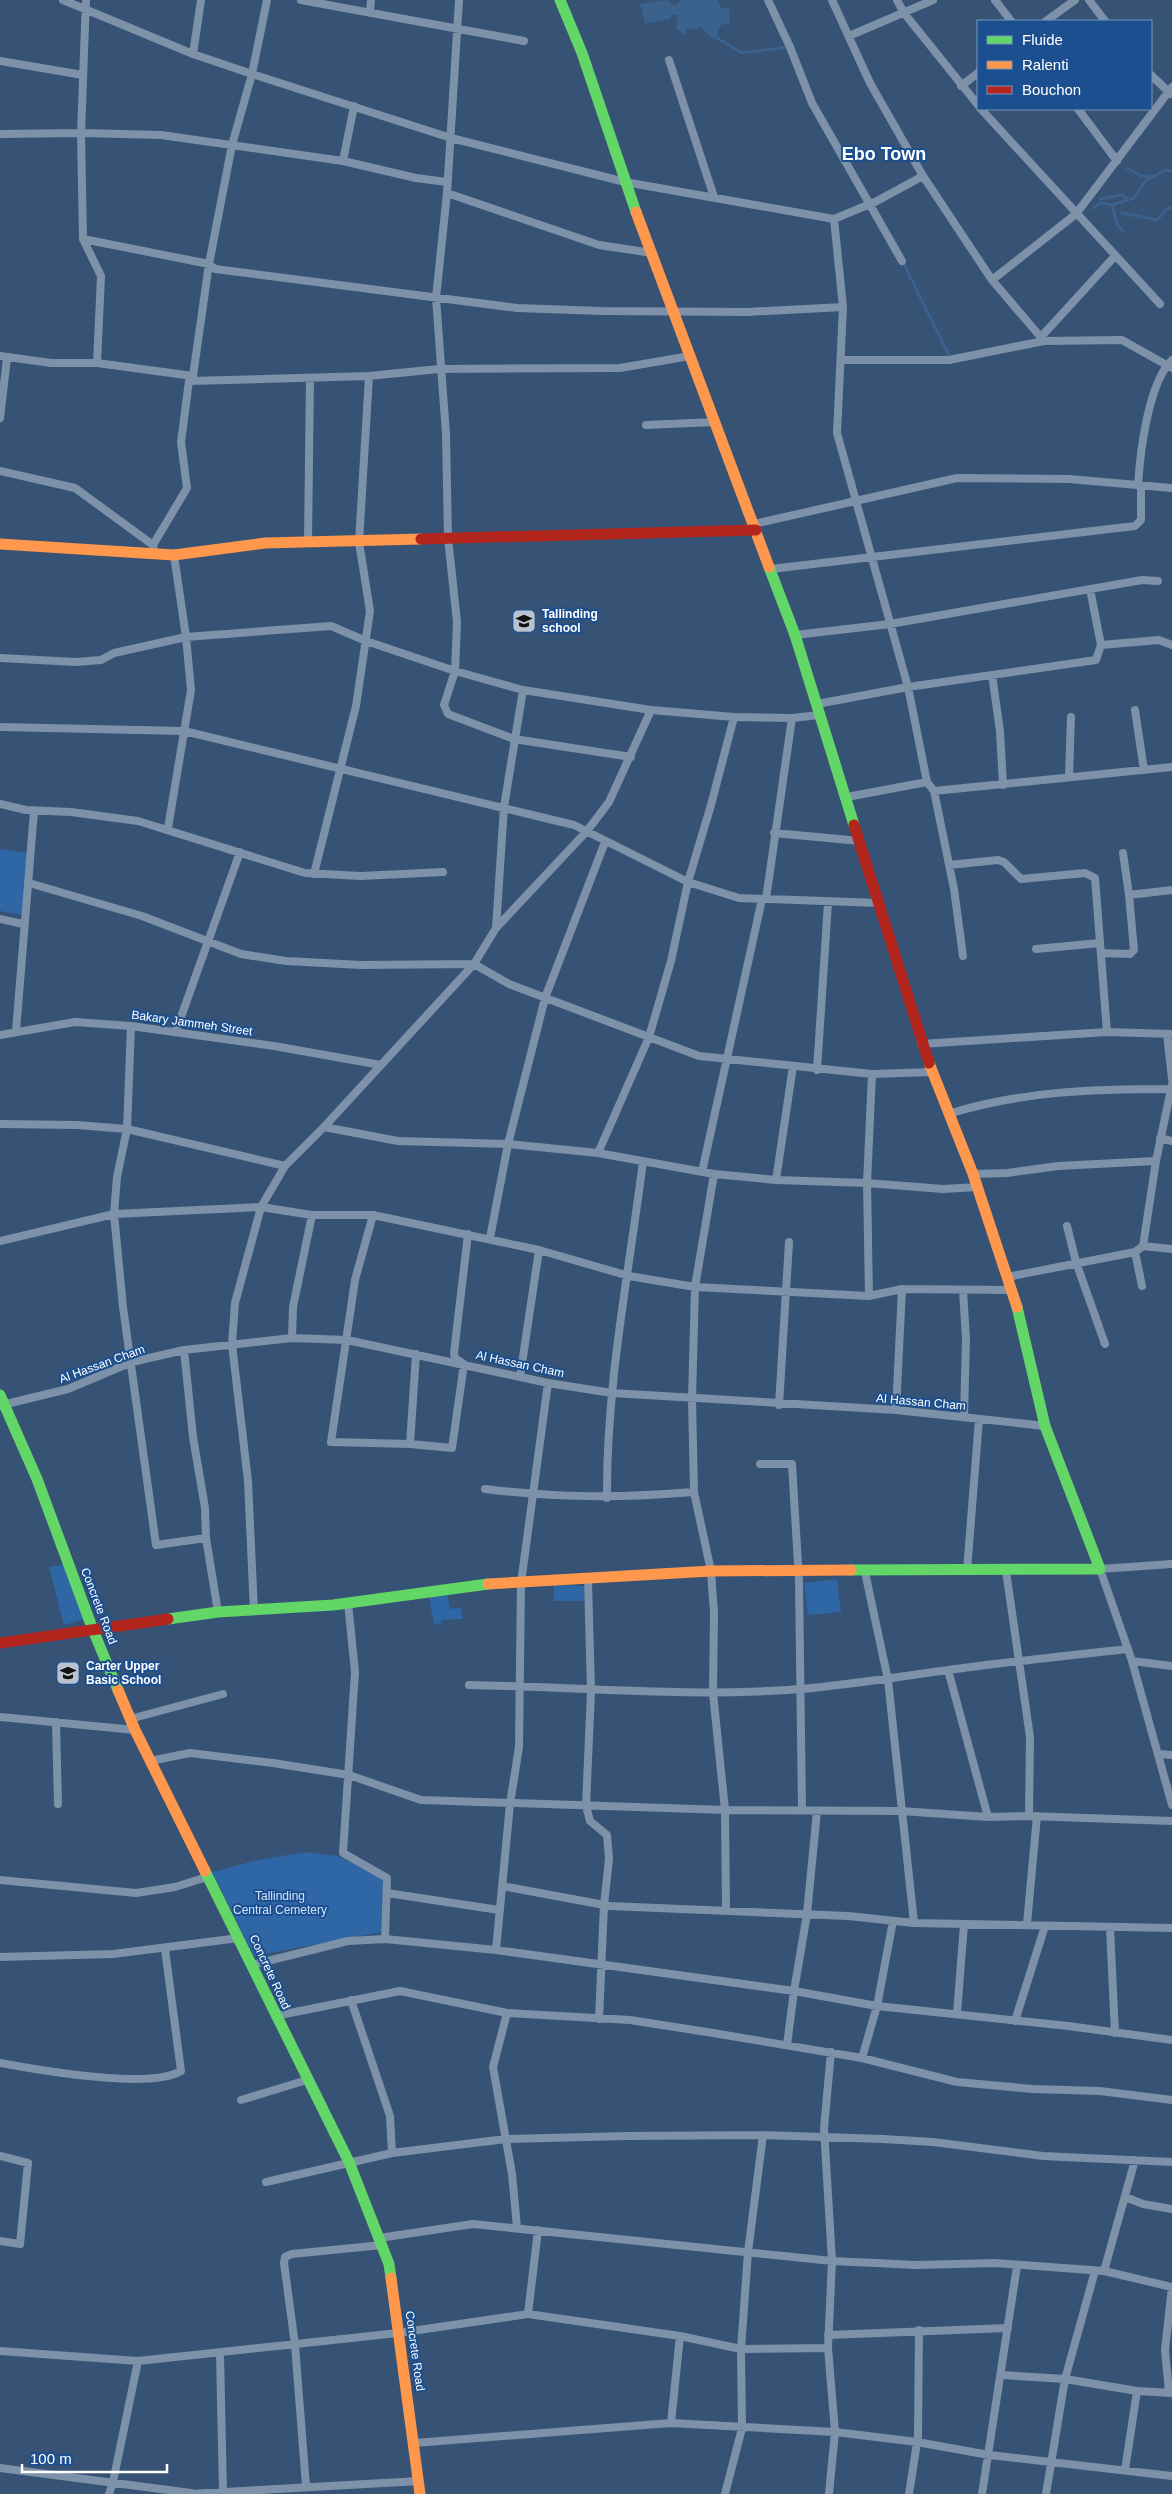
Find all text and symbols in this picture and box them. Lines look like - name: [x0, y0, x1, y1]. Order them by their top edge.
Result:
- legend: [977, 20, 1152, 110]
- text: Fluide: [1022, 31, 1063, 48]
- text: Ralenti: [1022, 56, 1069, 73]
- text: Bouchon: [1022, 81, 1081, 98]
- district label: Ebo Town: [842, 144, 926, 164]
- place label: Tallinding school: [542, 607, 598, 635]
- school or university icon: Tallinding school: [511, 608, 537, 634]
- street label: Bakary Jammeh Street: [131, 1008, 254, 1039]
- street label: Al Hassan Cham: [57, 1342, 147, 1386]
- street label: Al Hassan Cham: [475, 1348, 565, 1380]
- street label: Al Hassan Cham: [876, 1391, 966, 1413]
- street label: Concrete Road: [78, 1566, 120, 1646]
- place label: Carter Upper Basic School: [86, 1659, 161, 1687]
- school or university icon: Carter Upper Basic School: [55, 1660, 81, 1686]
- park label: Tallinding Central Cemetery: [233, 1889, 327, 1917]
- street label: Concrete Road: [247, 1932, 293, 2012]
- street label: Concrete Road: [402, 2310, 428, 2392]
- scale bar: [22, 2442, 168, 2474]
- text: 100 m: [30, 2450, 72, 2467]

